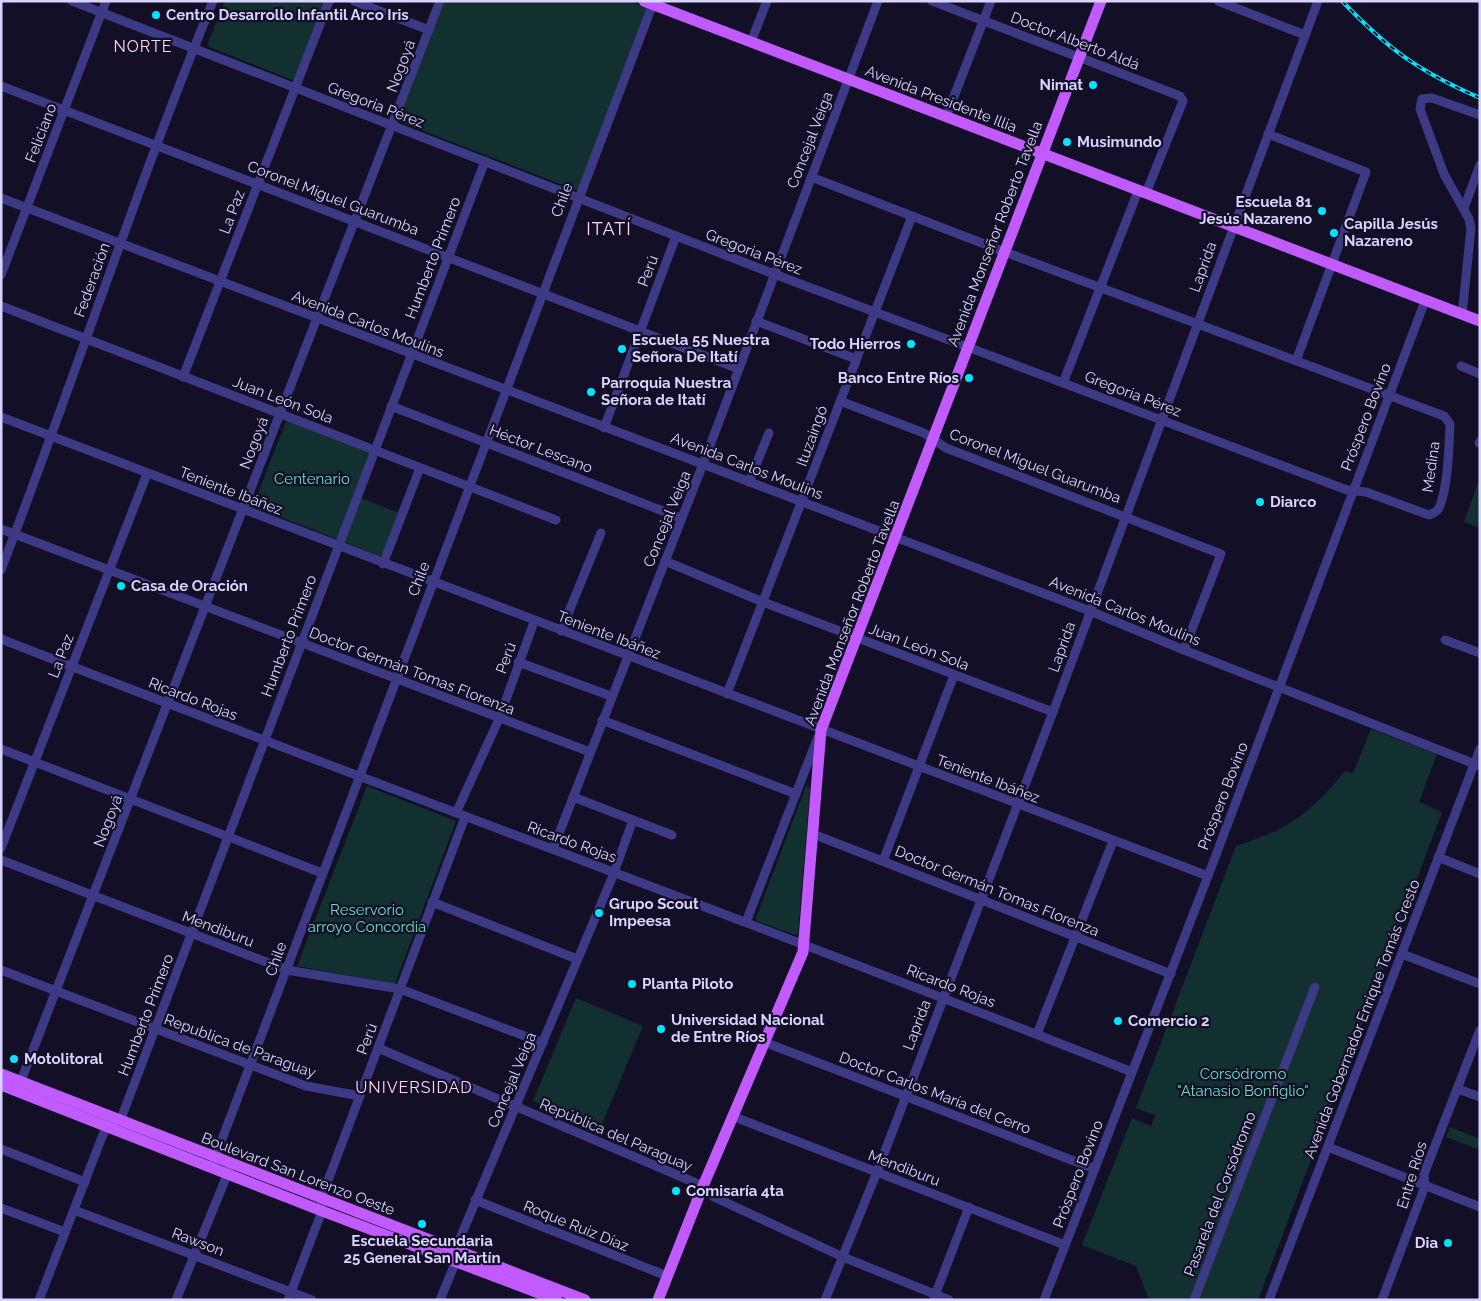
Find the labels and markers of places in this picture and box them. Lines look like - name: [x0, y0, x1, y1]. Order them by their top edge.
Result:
- place label: Centro Desarrollo Infantil Arco Iris: [166, 6, 409, 24]
- marker: Centro Desarrollo Infantil Arco Iris: [150, 9, 162, 21]
- place label: Nimat: [1039, 76, 1083, 94]
- marker: Nimat: [1087, 79, 1099, 91]
- place label: Musimundo: [1077, 133, 1162, 151]
- marker: Musimundo: [1061, 136, 1073, 148]
- place label: Escuela 81 Jesús Nazareno: [1199, 193, 1313, 228]
- marker: Escuela 81 Jesús Nazareno: [1316, 205, 1328, 217]
- place label: Capilla Jesús Nazareno: [1344, 215, 1438, 250]
- marker: Capilla Jesús Nazareno: [1328, 227, 1340, 239]
- place label: Escuela 55 Nuestra Señora De Itatí: [632, 331, 770, 366]
- place label: Todo Hierros: [810, 335, 901, 353]
- marker: Todo Hierros: [905, 338, 917, 350]
- marker: Escuela 55 Nuestra Señora De Itatí: [616, 343, 628, 355]
- place label: Banco Entre Ríos: [838, 369, 959, 387]
- marker: Banco Entre Ríos: [963, 372, 975, 384]
- place label: Parroquia Nuestra Señora de Itatí: [601, 374, 732, 409]
- marker: Parroquia Nuestra Señora de Itatí: [585, 386, 597, 398]
- place label: Diarco: [1270, 493, 1316, 511]
- marker: Diarco: [1254, 496, 1266, 508]
- place label: Casa de Oración: [131, 577, 248, 595]
- marker: Casa de Oración: [115, 580, 127, 592]
- place label: Grupo Scout Impeesa: [609, 895, 699, 930]
- marker: Grupo Scout Impeesa: [593, 907, 605, 919]
- place label: Planta Piloto: [642, 975, 733, 993]
- marker: Planta Piloto: [626, 978, 638, 990]
- place label: Universidad Nacional de Entre Ríos: [671, 1011, 825, 1046]
- place label: Comercio 2: [1128, 1012, 1209, 1030]
- marker: Comercio 2: [1112, 1015, 1124, 1027]
- marker: Universidad Nacional de Entre Ríos: [655, 1023, 667, 1035]
- place label: Motolitoral: [24, 1050, 103, 1068]
- marker: Motolitoral: [8, 1053, 20, 1065]
- place label: Comisaría 4ta: [686, 1182, 784, 1200]
- marker: Comisaría 4ta: [670, 1185, 682, 1197]
- marker: Escuela Secundaria 25 General San Martín: [416, 1218, 428, 1230]
- place label: Escuela Secundaria 25 General San Martín: [344, 1232, 500, 1267]
- place label: Dia: [1415, 1234, 1438, 1252]
- marker: Dia: [1442, 1237, 1454, 1249]

